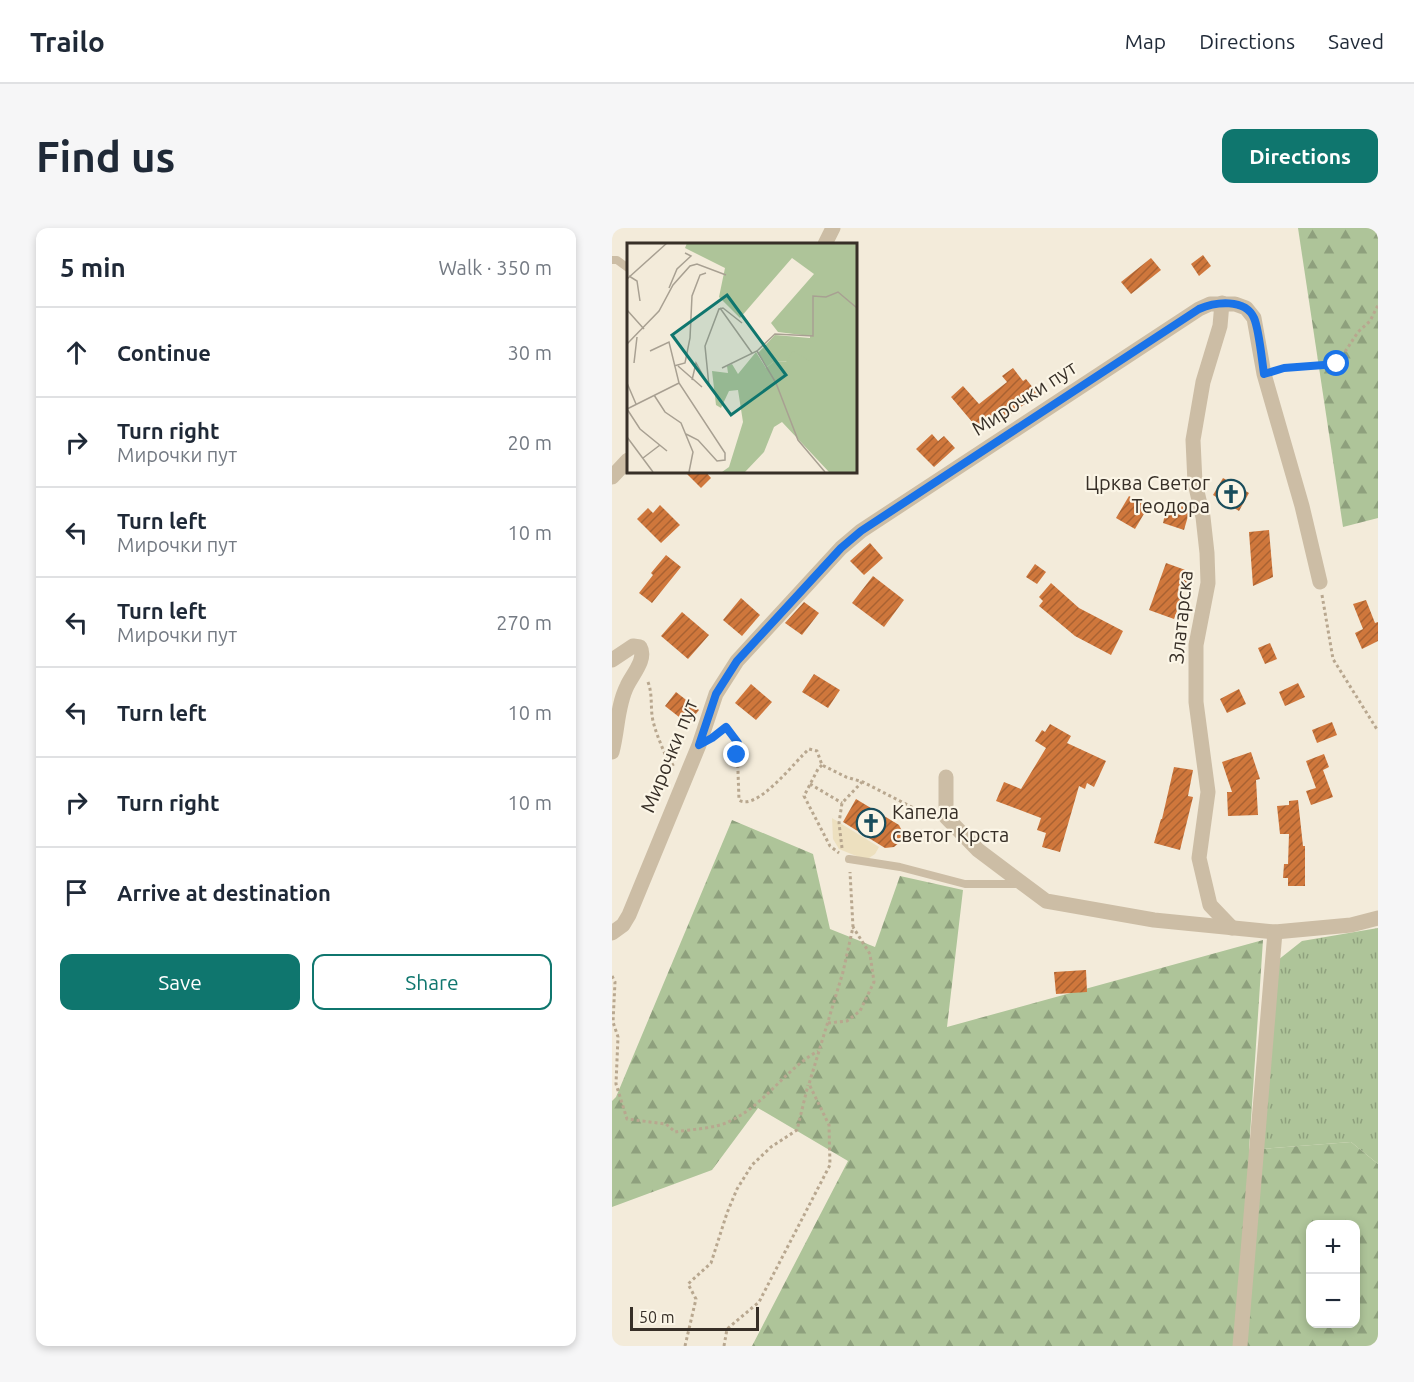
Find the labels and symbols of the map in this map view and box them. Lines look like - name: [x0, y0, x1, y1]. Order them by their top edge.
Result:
- inset map: [627, 243, 856, 472]
- route start: [1323, 350, 1349, 376]
- street label: Мирочки пут: [967, 355, 1081, 440]
- place label: Црква Светог Теодора: [1085, 471, 1210, 517]
- church icon: Црква Светог Теодора: [1215, 478, 1247, 510]
- street label: Златарска: [1164, 569, 1197, 665]
- street label: Мирочки пут: [635, 696, 702, 816]
- route end: [723, 741, 749, 767]
- place label: Капела светог Крста: [892, 800, 1009, 846]
- church icon: Капела светог Крста: [855, 807, 887, 839]
- scale bar: [630, 1304, 759, 1332]

